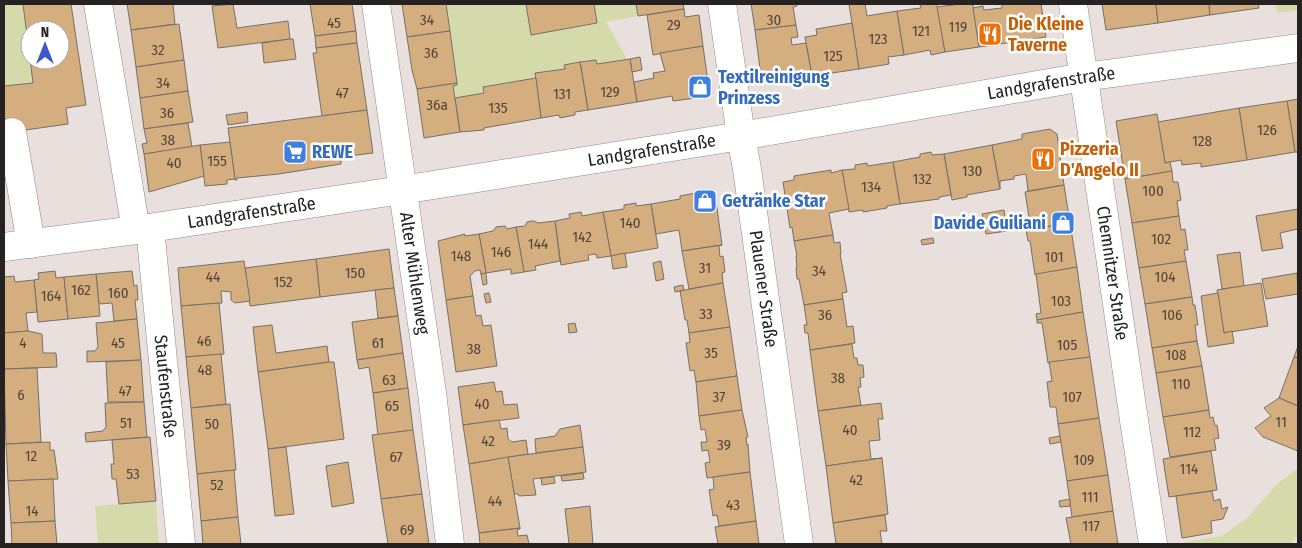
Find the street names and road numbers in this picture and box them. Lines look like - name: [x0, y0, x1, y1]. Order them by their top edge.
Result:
- street label: Landgrafenstraße: [986, 62, 1117, 104]
- street label: Landgrafenstraße: [586, 129, 717, 171]
- street label: Landgrafenstraße: [186, 192, 317, 233]
- street label: Chemnitzer Straße: [1092, 204, 1133, 342]
- street label: Alter Mühlenweg: [395, 211, 435, 336]
- street label: Plauener Straße: [745, 229, 783, 349]
- street label: Staufenstraße: [150, 334, 182, 439]

